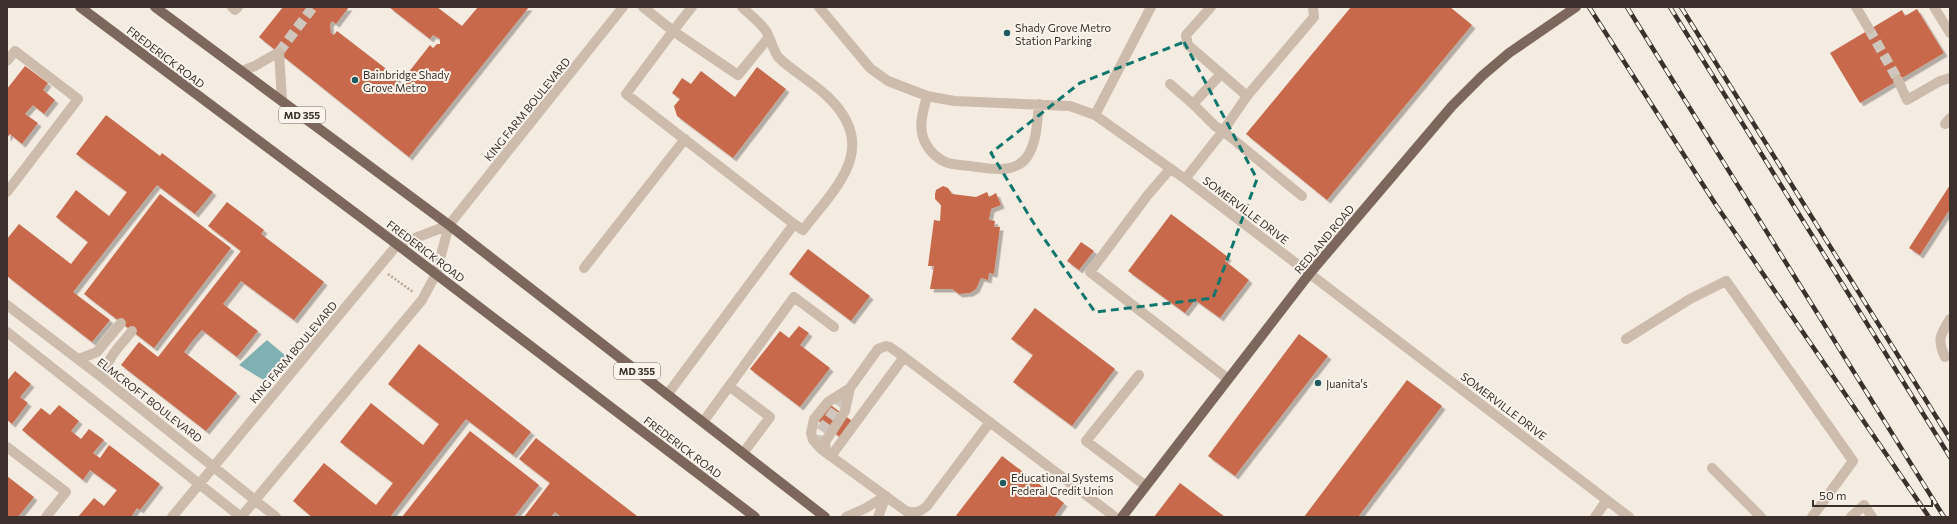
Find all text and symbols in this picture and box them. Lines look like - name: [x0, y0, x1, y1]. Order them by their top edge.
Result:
- place label: Shady Grove Metro Station Parking: [1015, 21, 1112, 47]
- street label: FREDERICK ROAD: [125, 24, 207, 90]
- marker: Shady Grove Metro Station Parking: [1002, 28, 1012, 38]
- street label: KING FARM BOULEVARD: [481, 55, 573, 163]
- place label: Bainbridge Shady Grove Metro: [363, 68, 450, 94]
- marker: Bainbridge Shady Grove Metro: [350, 75, 360, 85]
- road number: MD 355: [279, 107, 325, 123]
- street label: SOMERVILLE DRIVE: [1201, 174, 1291, 246]
- street label: REDLAND ROAD: [1291, 202, 1357, 276]
- street label: FREDERICK ROAD: [385, 218, 467, 284]
- street label: KING FARM BOULEVARD: [247, 298, 339, 406]
- street label: ELMCROFT BOULEVARD: [95, 355, 205, 445]
- road number: MD 355: [614, 363, 660, 379]
- street label: SOMERVILLE DRIVE: [1459, 370, 1549, 442]
- place label: Juanita's: [1326, 377, 1368, 391]
- marker: Juanita's: [1313, 378, 1323, 388]
- street label: FREDERICK ROAD: [642, 414, 724, 480]
- place label: Educational Systems Federal Credit Union: [1011, 471, 1114, 497]
- marker: Educational Systems Federal Credit Union: [998, 478, 1008, 488]
- scale bar: [1813, 482, 1932, 508]
- text: 50 m: [1819, 488, 1847, 502]

